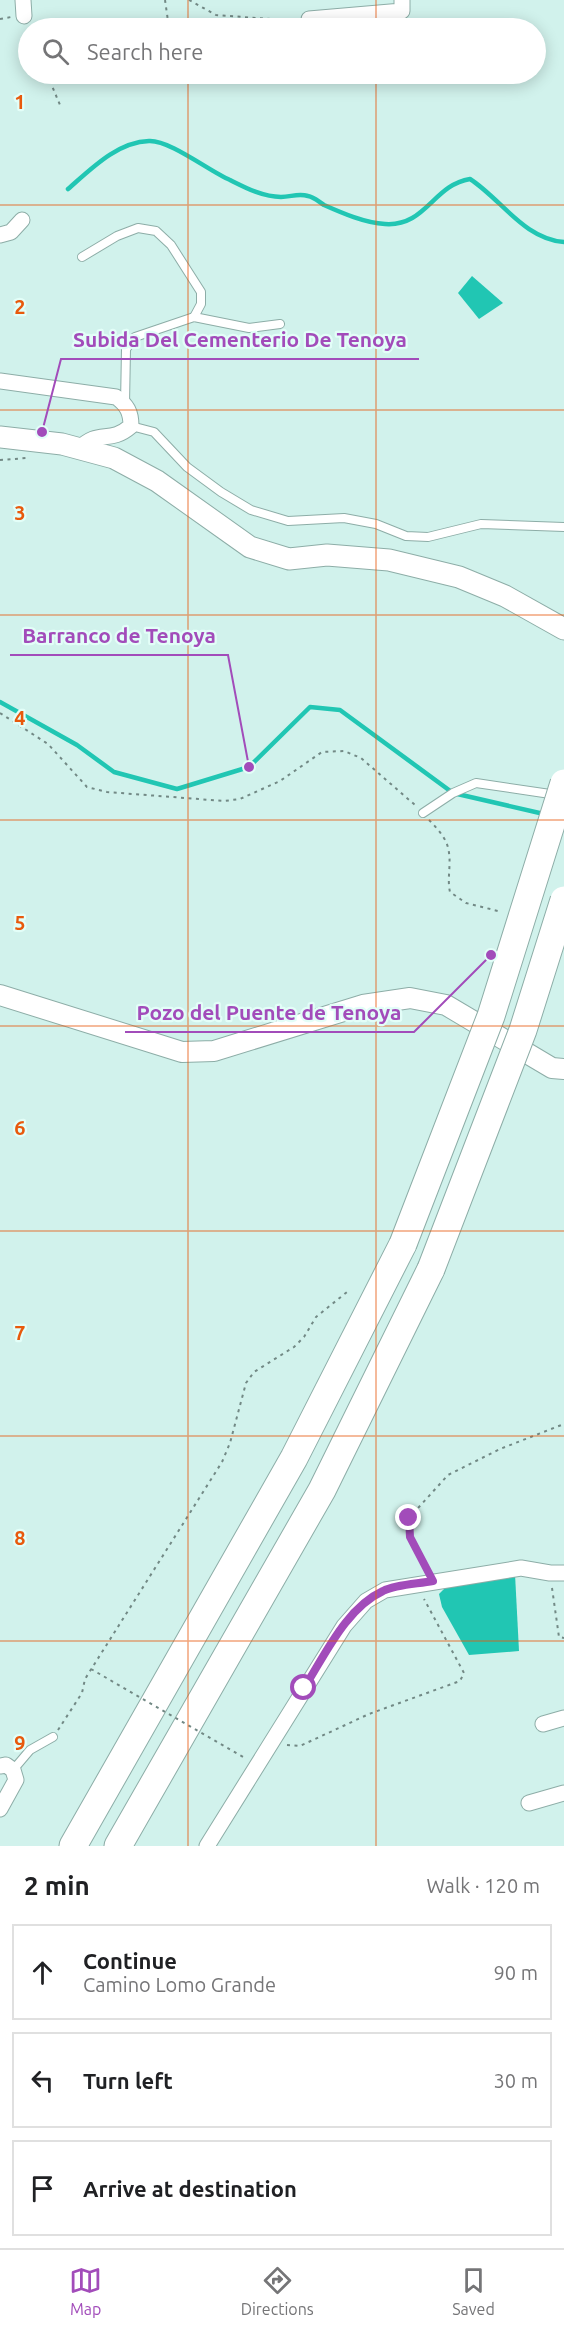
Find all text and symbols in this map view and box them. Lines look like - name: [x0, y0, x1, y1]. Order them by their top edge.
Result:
- search box: [18, 18, 546, 84]
- icon: search: [39, 35, 72, 68]
- text: Search here: [87, 39, 203, 64]
- text: 1: [14, 90, 26, 113]
- text: 2: [14, 295, 26, 318]
- callout: Subida Del Cementerio De Tenoya: [61, 320, 419, 359]
- text: Subida Del Cementerio De Tenoya: [73, 327, 407, 351]
- text: 3: [14, 501, 26, 524]
- callout: Barranco de Tenoya: [10, 616, 228, 655]
- text: Barranco de Tenoya: [22, 623, 216, 647]
- text: 4: [14, 706, 26, 729]
- text: 5: [14, 911, 26, 934]
- callout: Pozo del Puente de Tenoya: [125, 993, 414, 1032]
- text: Pozo del Puente de Tenoya: [137, 1000, 401, 1024]
- text: 6: [14, 1116, 26, 1139]
- text: 7: [14, 1321, 26, 1344]
- route end: [395, 1504, 421, 1530]
- text: 8: [14, 1526, 26, 1549]
- route start: [290, 1674, 316, 1700]
- text: 9: [14, 1731, 26, 1754]
- text: 2 min: [24, 1871, 90, 1900]
- text: Walk · 120 m: [427, 1874, 540, 1897]
- text: Continue: [83, 1948, 177, 1973]
- icon: ahead: [26, 1956, 59, 1989]
- text: 90 m: [494, 1961, 538, 1984]
- text: Camino Lomo Grande: [83, 1973, 276, 1996]
- icon: left: [26, 2064, 59, 2097]
- text: Turn left: [83, 2068, 173, 2093]
- text: 30 m: [494, 2069, 538, 2092]
- icon: arrive: [26, 2172, 59, 2205]
- text: Arrive at destination: [83, 2176, 297, 2201]
- tab: Map: [69, 2264, 102, 2318]
- tab: Directions: [241, 2264, 314, 2318]
- tab: Saved: [452, 2264, 495, 2318]

